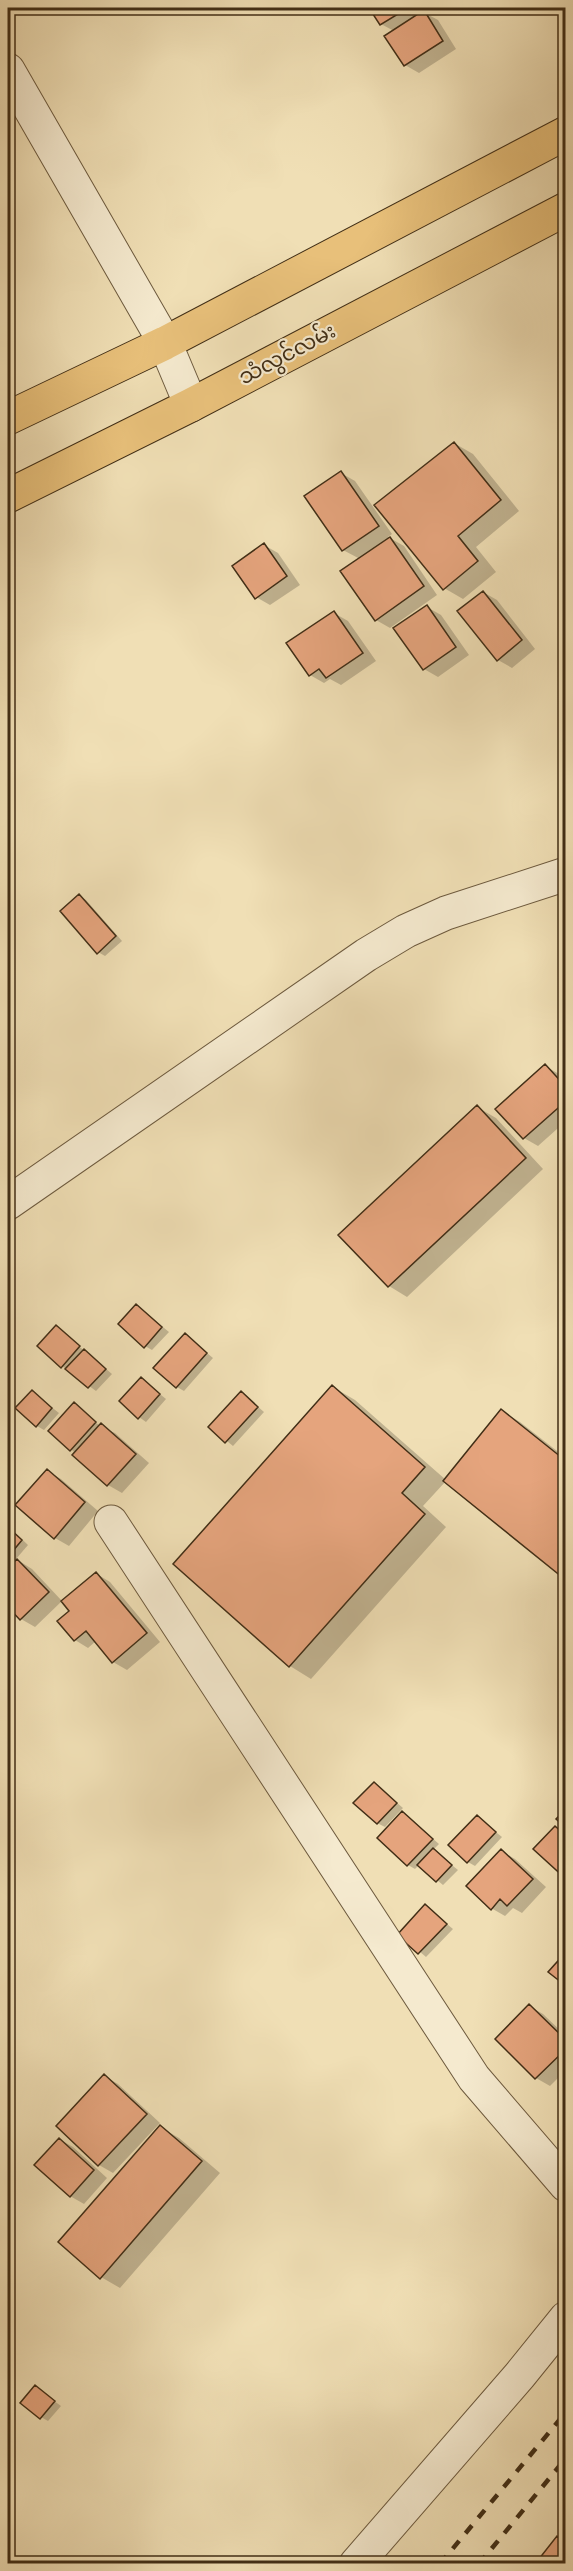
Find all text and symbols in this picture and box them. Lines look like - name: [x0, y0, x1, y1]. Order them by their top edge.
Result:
- street label: သံလွင်လမ်း: [233, 315, 341, 393]

